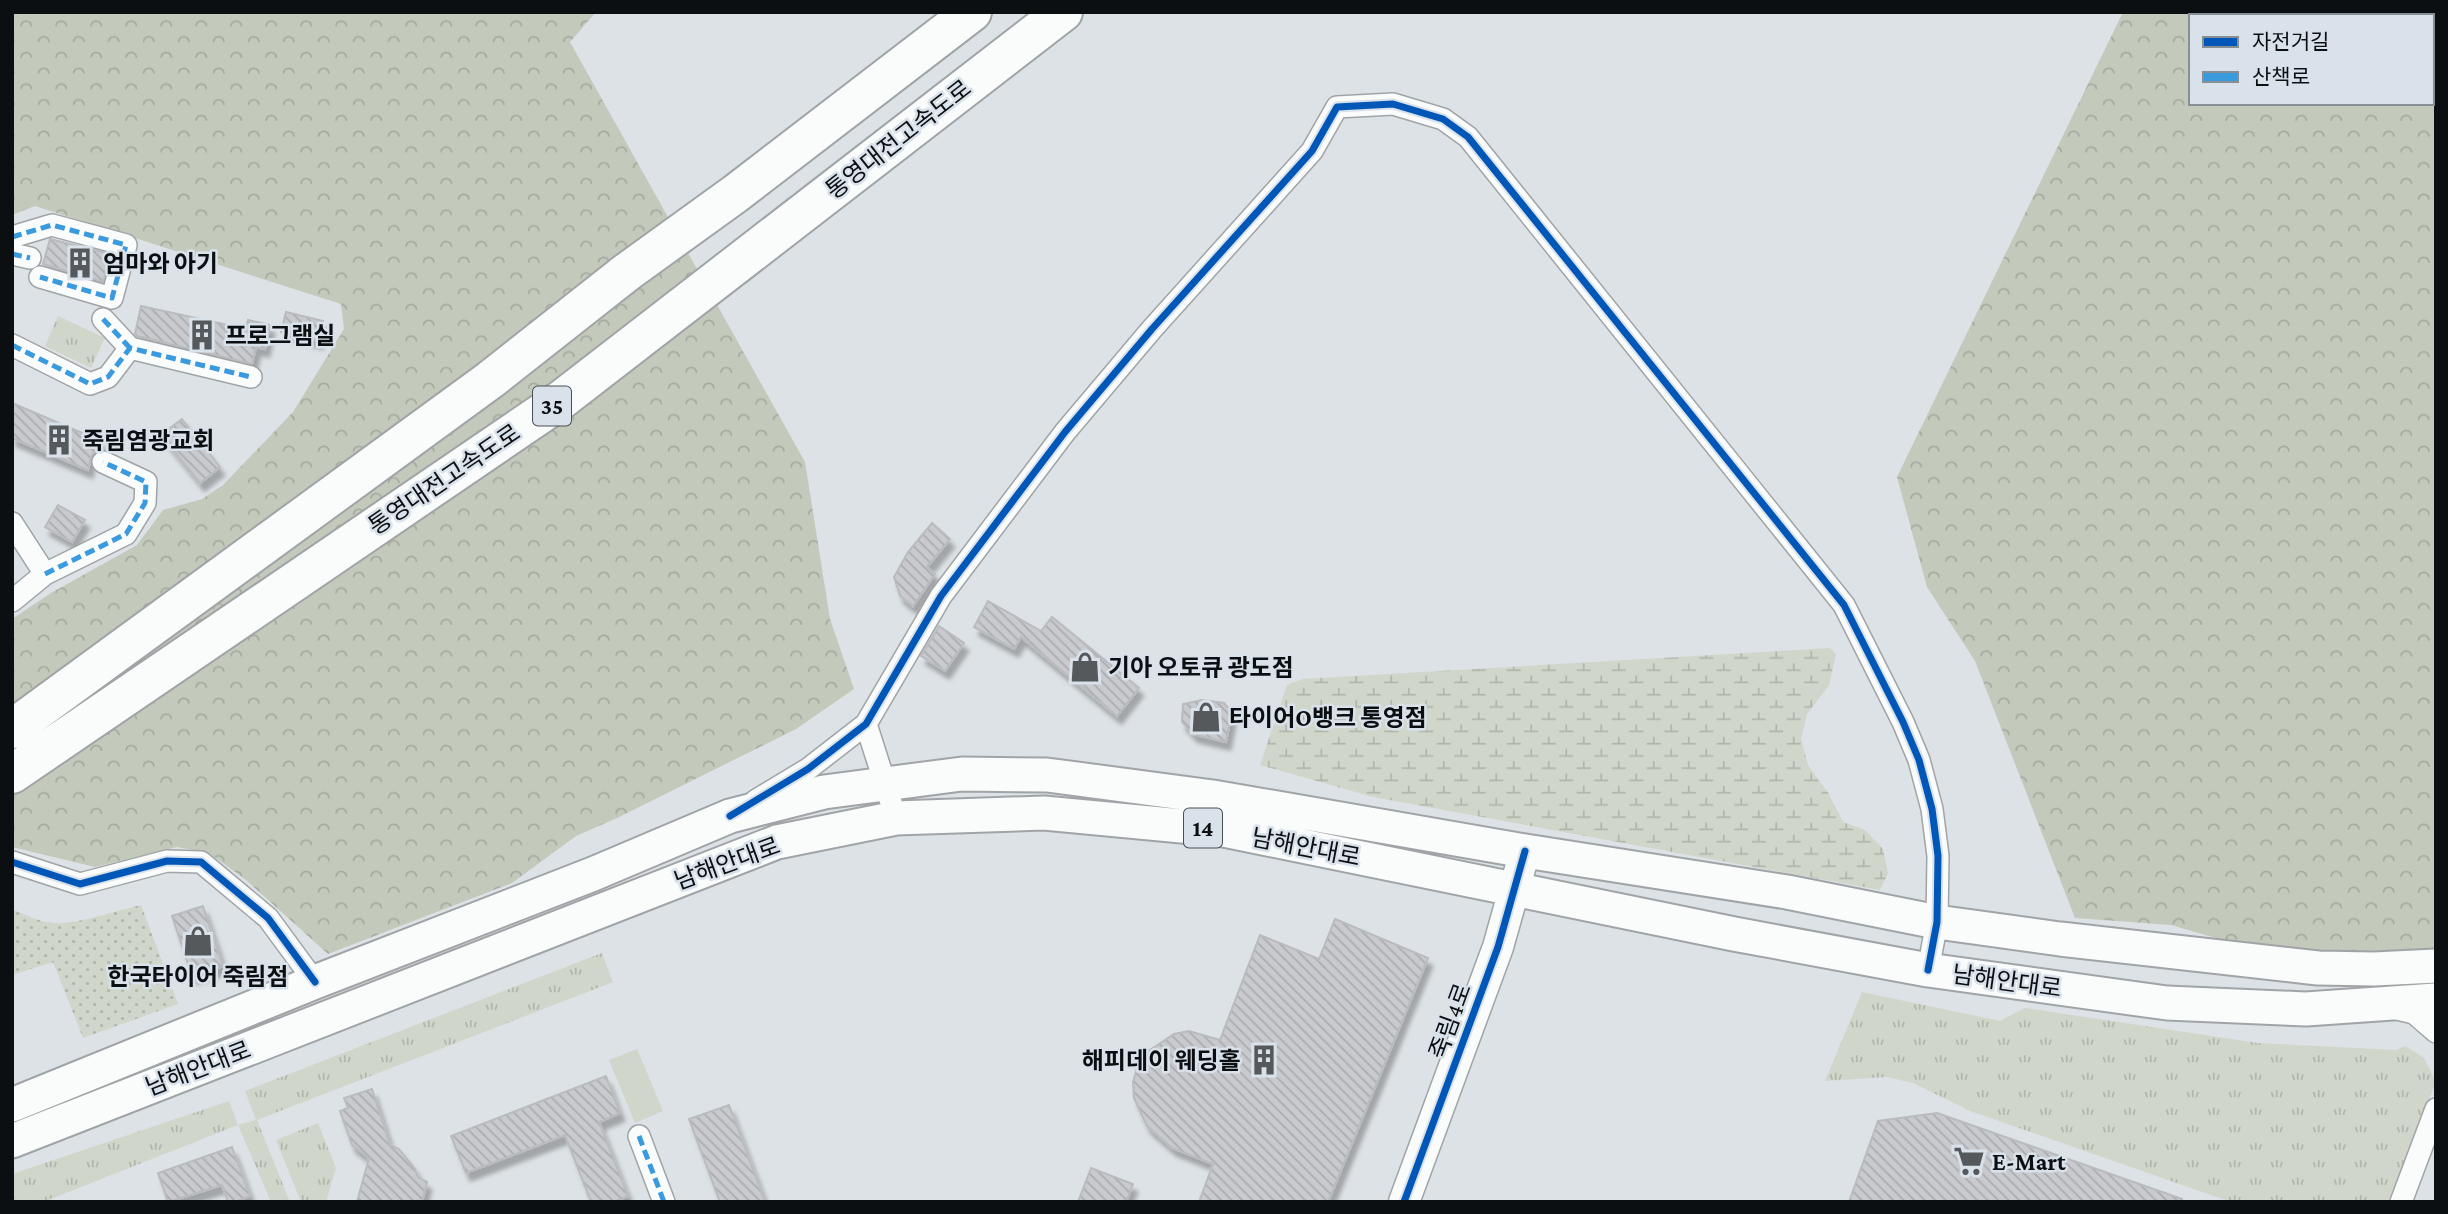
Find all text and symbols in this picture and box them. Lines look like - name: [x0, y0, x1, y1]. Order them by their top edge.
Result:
- legend: [2189, 14, 2434, 105]
- text: 자전거길: [2252, 30, 2329, 54]
- text: 산책로: [2252, 65, 2310, 89]
- street label: 통영대전고속도로: [820, 74, 976, 204]
- building icon: 엄마와 아기: [63, 246, 97, 280]
- place label: 엄마와 아기: [103, 250, 218, 277]
- building icon: 프로그램실: [185, 318, 219, 352]
- place label: 프로그램실: [225, 322, 335, 349]
- road number: 35: [533, 386, 571, 426]
- street label: 통영대전고속도로: [363, 418, 525, 540]
- building icon: 죽림염광교회: [42, 423, 76, 457]
- place label: 죽림염광교회: [82, 427, 214, 454]
- shop icon: 기아 오토큐 광도점: [1068, 650, 1102, 684]
- place label: 기아 오토큐 광도점: [1108, 654, 1294, 681]
- shop icon: 타이어O뱅크 통영점: [1189, 700, 1223, 734]
- place label: 타이어O뱅크 통영점: [1229, 704, 1427, 731]
- road number: 14: [1184, 808, 1222, 848]
- street label: 남해안대로: [1249, 823, 1363, 871]
- street label: 남해안대로: [671, 831, 783, 895]
- shop icon: 한국타이어 죽림점: [181, 924, 215, 958]
- street label: 남해안대로: [1950, 960, 2064, 1002]
- place label: 한국타이어 죽림점: [107, 963, 289, 990]
- street label: 죽림4로: [1424, 979, 1476, 1063]
- street label: 남해안대로: [142, 1036, 254, 1100]
- building icon: 해피데이 웨딩홀: [1247, 1043, 1281, 1077]
- place label: 해피데이 웨딩홀: [1082, 1047, 1241, 1074]
- supermarket icon: E-Mart: [1952, 1144, 1986, 1178]
- place label: E-Mart: [1992, 1148, 2066, 1175]

